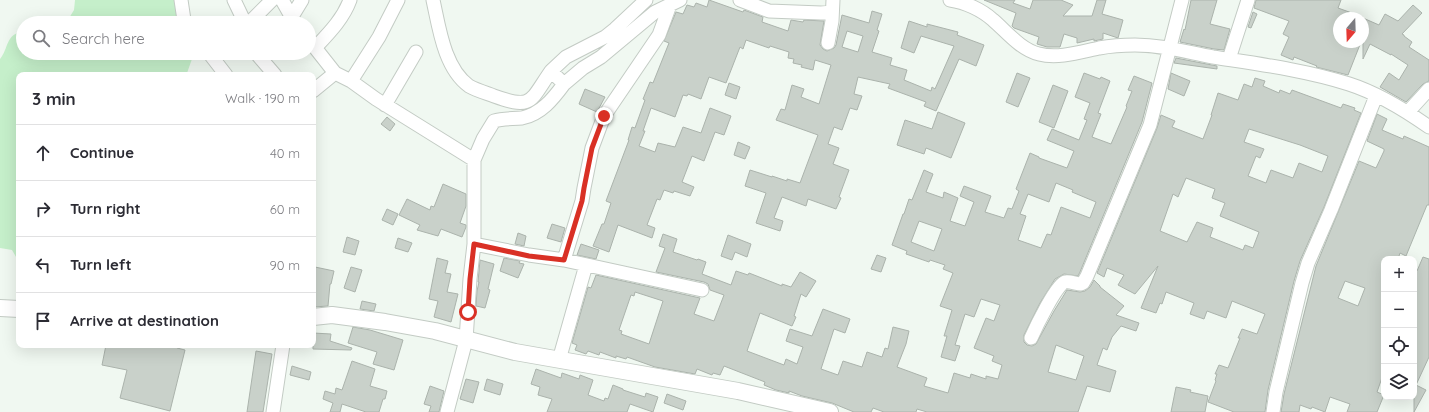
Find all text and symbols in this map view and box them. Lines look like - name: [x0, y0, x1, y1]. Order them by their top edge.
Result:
- north arrow: [1333, 12, 1369, 48]
- search box: [16, 16, 316, 60]
- icon: search: [30, 27, 52, 49]
- text: Search here: [62, 29, 145, 48]
- text: 3 min: [32, 88, 76, 109]
- text: Walk · 190 m: [225, 90, 300, 106]
- route end: [595, 107, 613, 125]
- icon: ahead: [32, 142, 54, 164]
- text: Continue: [70, 143, 134, 162]
- text: 40 m: [270, 145, 300, 161]
- icon: right: [32, 198, 54, 220]
- text: Turn right: [70, 199, 141, 218]
- text: 60 m: [270, 201, 300, 217]
- icon: left: [32, 254, 54, 276]
- text: Turn left: [70, 255, 132, 274]
- map controls: [1381, 256, 1417, 400]
- button: +: [1381, 256, 1417, 292]
- text: 90 m: [270, 257, 300, 273]
- button: −: [1381, 292, 1417, 328]
- route start: [459, 303, 477, 321]
- icon: arrive: [32, 310, 54, 332]
- text: Arrive at destination: [70, 311, 219, 330]
- button: locate: [1381, 328, 1417, 364]
- button: layers: [1381, 364, 1417, 400]

